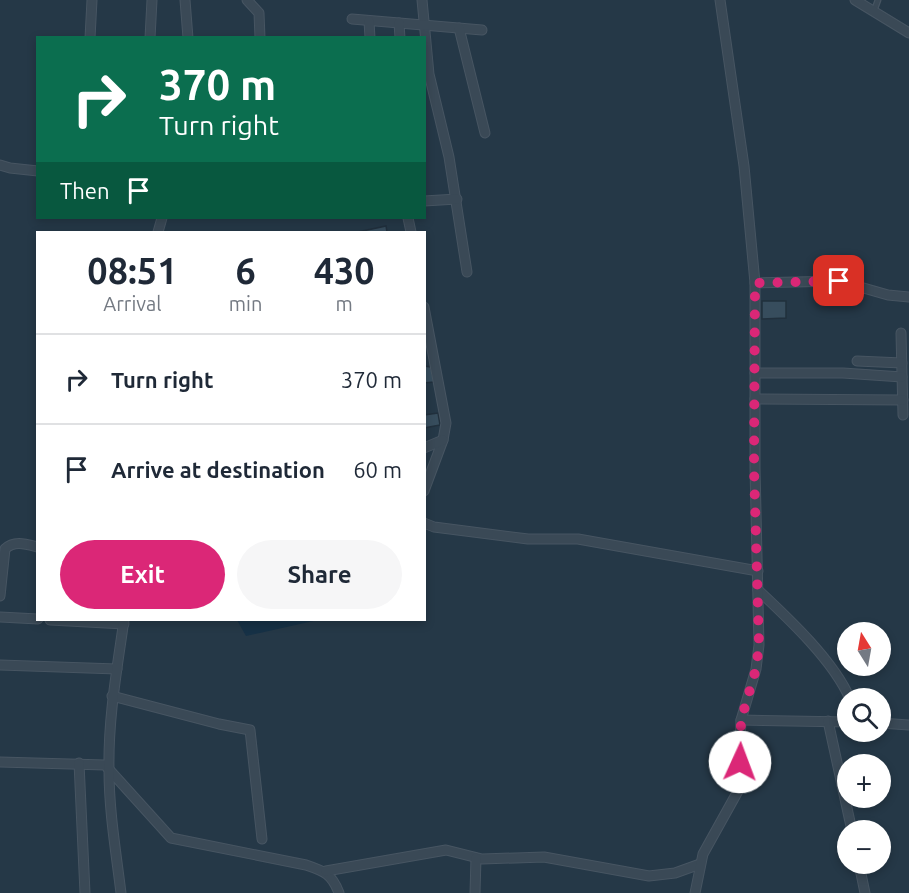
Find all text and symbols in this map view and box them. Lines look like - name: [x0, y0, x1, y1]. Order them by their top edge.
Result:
- icon: right: [60, 60, 138, 138]
- text: 370 m: [159, 61, 276, 108]
- text: Turn right: [159, 110, 279, 140]
- icon: arrive: [122, 174, 155, 207]
- text: Then: [60, 178, 110, 203]
- text: 08:51: [87, 250, 177, 291]
- text: 6: [235, 250, 256, 291]
- text: 430: [314, 250, 375, 291]
- pin: [813, 255, 864, 306]
- icon: arrive: [822, 264, 855, 297]
- text: Arrival: [103, 292, 162, 315]
- text: min: [229, 292, 262, 315]
- text: m: [336, 292, 353, 315]
- icon: right: [60, 363, 93, 396]
- text: Turn right: [111, 367, 213, 392]
- text: 370 m: [341, 367, 402, 392]
- icon: arrive: [60, 453, 93, 486]
- text: Arrive at destination: [111, 457, 325, 482]
- text: 60 m: [353, 457, 402, 482]
- button: Exit: [60, 540, 225, 609]
- button: Share: [237, 540, 402, 609]
- north arrow: [837, 622, 891, 676]
- map controls: [837, 622, 891, 874]
- button: search: [837, 688, 891, 742]
- position arrow: [708, 730, 772, 794]
- button: +: [837, 754, 891, 808]
- button: −: [837, 820, 891, 874]

